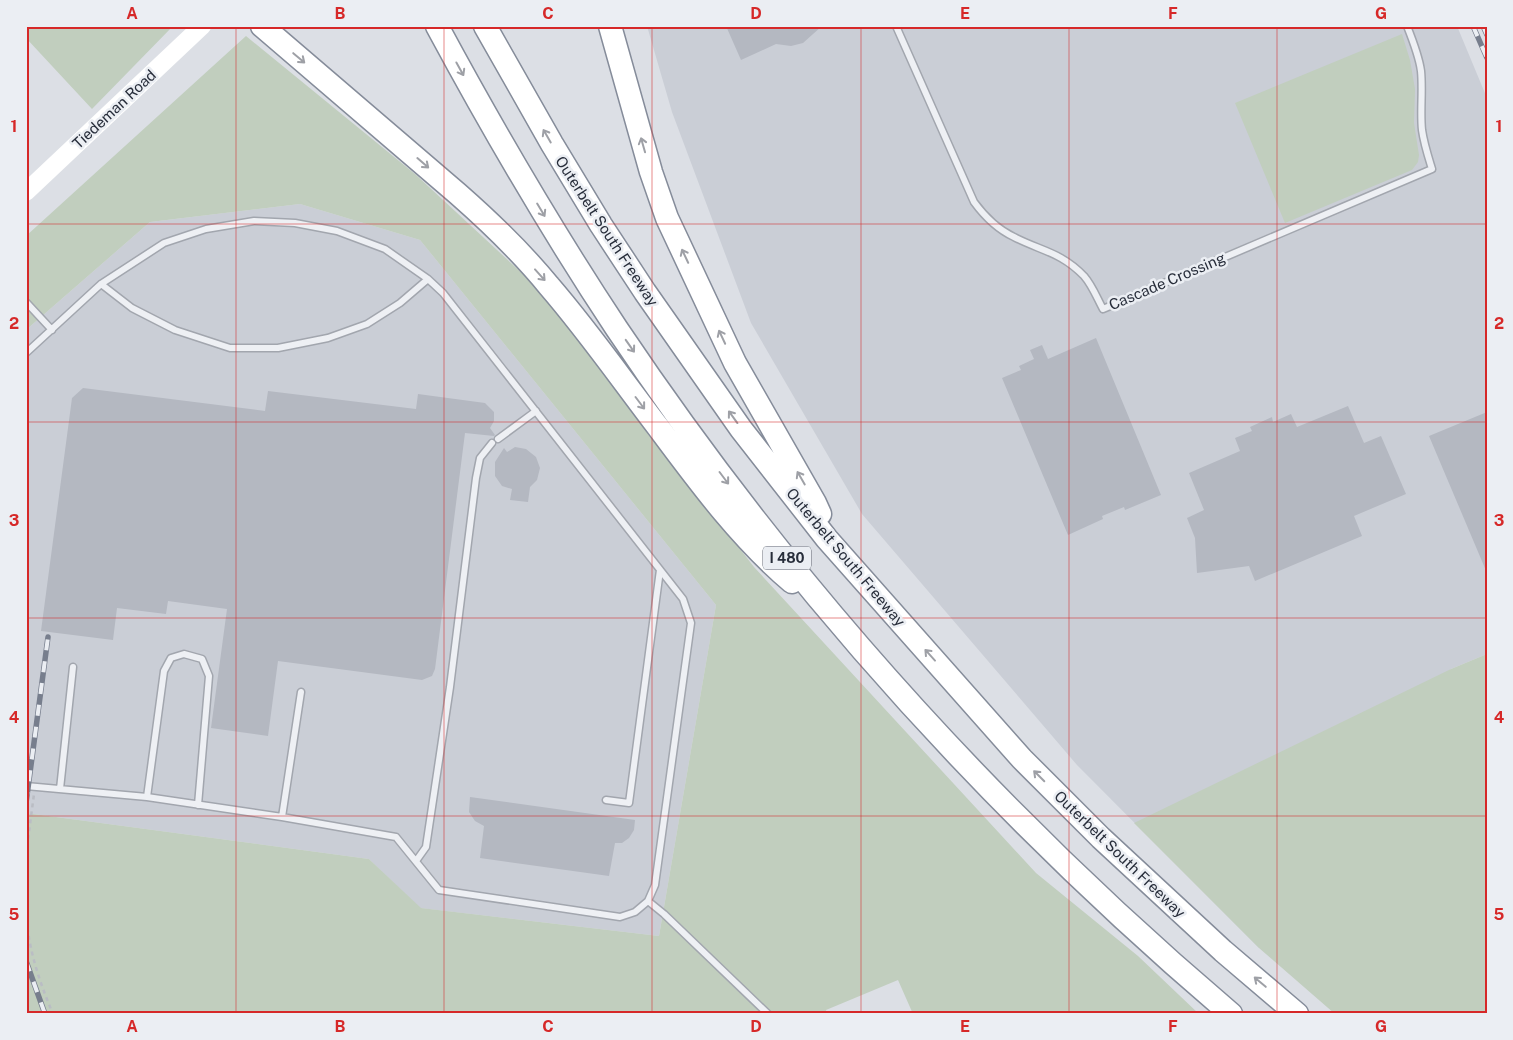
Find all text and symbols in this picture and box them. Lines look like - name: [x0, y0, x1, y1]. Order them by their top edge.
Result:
- text: A: [126, 4, 138, 23]
- text: B: [335, 4, 346, 23]
- text: C: [542, 4, 554, 23]
- text: D: [750, 4, 762, 23]
- text: E: [960, 4, 970, 23]
- text: F: [1168, 4, 1178, 23]
- text: G: [1375, 4, 1387, 23]
- one-way arrow: [293, 52, 306, 63]
- one-way arrow: [456, 61, 465, 76]
- street label: Tiedeman Road: [69, 66, 159, 152]
- text: 1: [11, 117, 17, 136]
- text: 1: [1496, 117, 1502, 136]
- one-way arrow: [541, 129, 551, 143]
- one-way arrow: [638, 137, 648, 153]
- street label: Outerbelt South Freeway: [552, 153, 662, 309]
- one-way arrow: [416, 158, 429, 169]
- one-way arrow: [537, 202, 547, 216]
- one-way arrow: [679, 249, 689, 264]
- street label: Cascade Crossing: [1106, 249, 1228, 313]
- one-way arrow: [534, 269, 546, 282]
- text: 2: [9, 314, 19, 333]
- text: 2: [1494, 314, 1504, 333]
- one-way arrow: [717, 330, 726, 345]
- one-way arrow: [625, 339, 635, 353]
- one-way arrow: [635, 396, 645, 410]
- one-way arrow: [728, 410, 738, 424]
- one-way arrow: [719, 471, 730, 484]
- one-way arrow: [796, 472, 806, 486]
- street label: Outerbelt South Freeway: [783, 484, 909, 630]
- text: 3: [9, 511, 19, 530]
- text: 3: [1494, 511, 1504, 530]
- road number: I 480: [763, 546, 811, 570]
- one-way arrow: [924, 649, 936, 662]
- text: 4: [9, 708, 20, 727]
- text: 4: [1494, 708, 1505, 727]
- one-way arrow: [1033, 769, 1045, 782]
- street label: Outerbelt South Freeway: [1051, 787, 1189, 921]
- text: 5: [9, 905, 20, 924]
- text: 5: [1494, 905, 1505, 924]
- one-way arrow: [1253, 977, 1266, 988]
- text: A: [126, 1017, 138, 1036]
- text: B: [335, 1017, 346, 1036]
- text: C: [542, 1017, 554, 1036]
- text: D: [750, 1017, 762, 1036]
- text: E: [960, 1017, 970, 1036]
- text: F: [1168, 1017, 1178, 1036]
- text: G: [1375, 1017, 1387, 1036]

